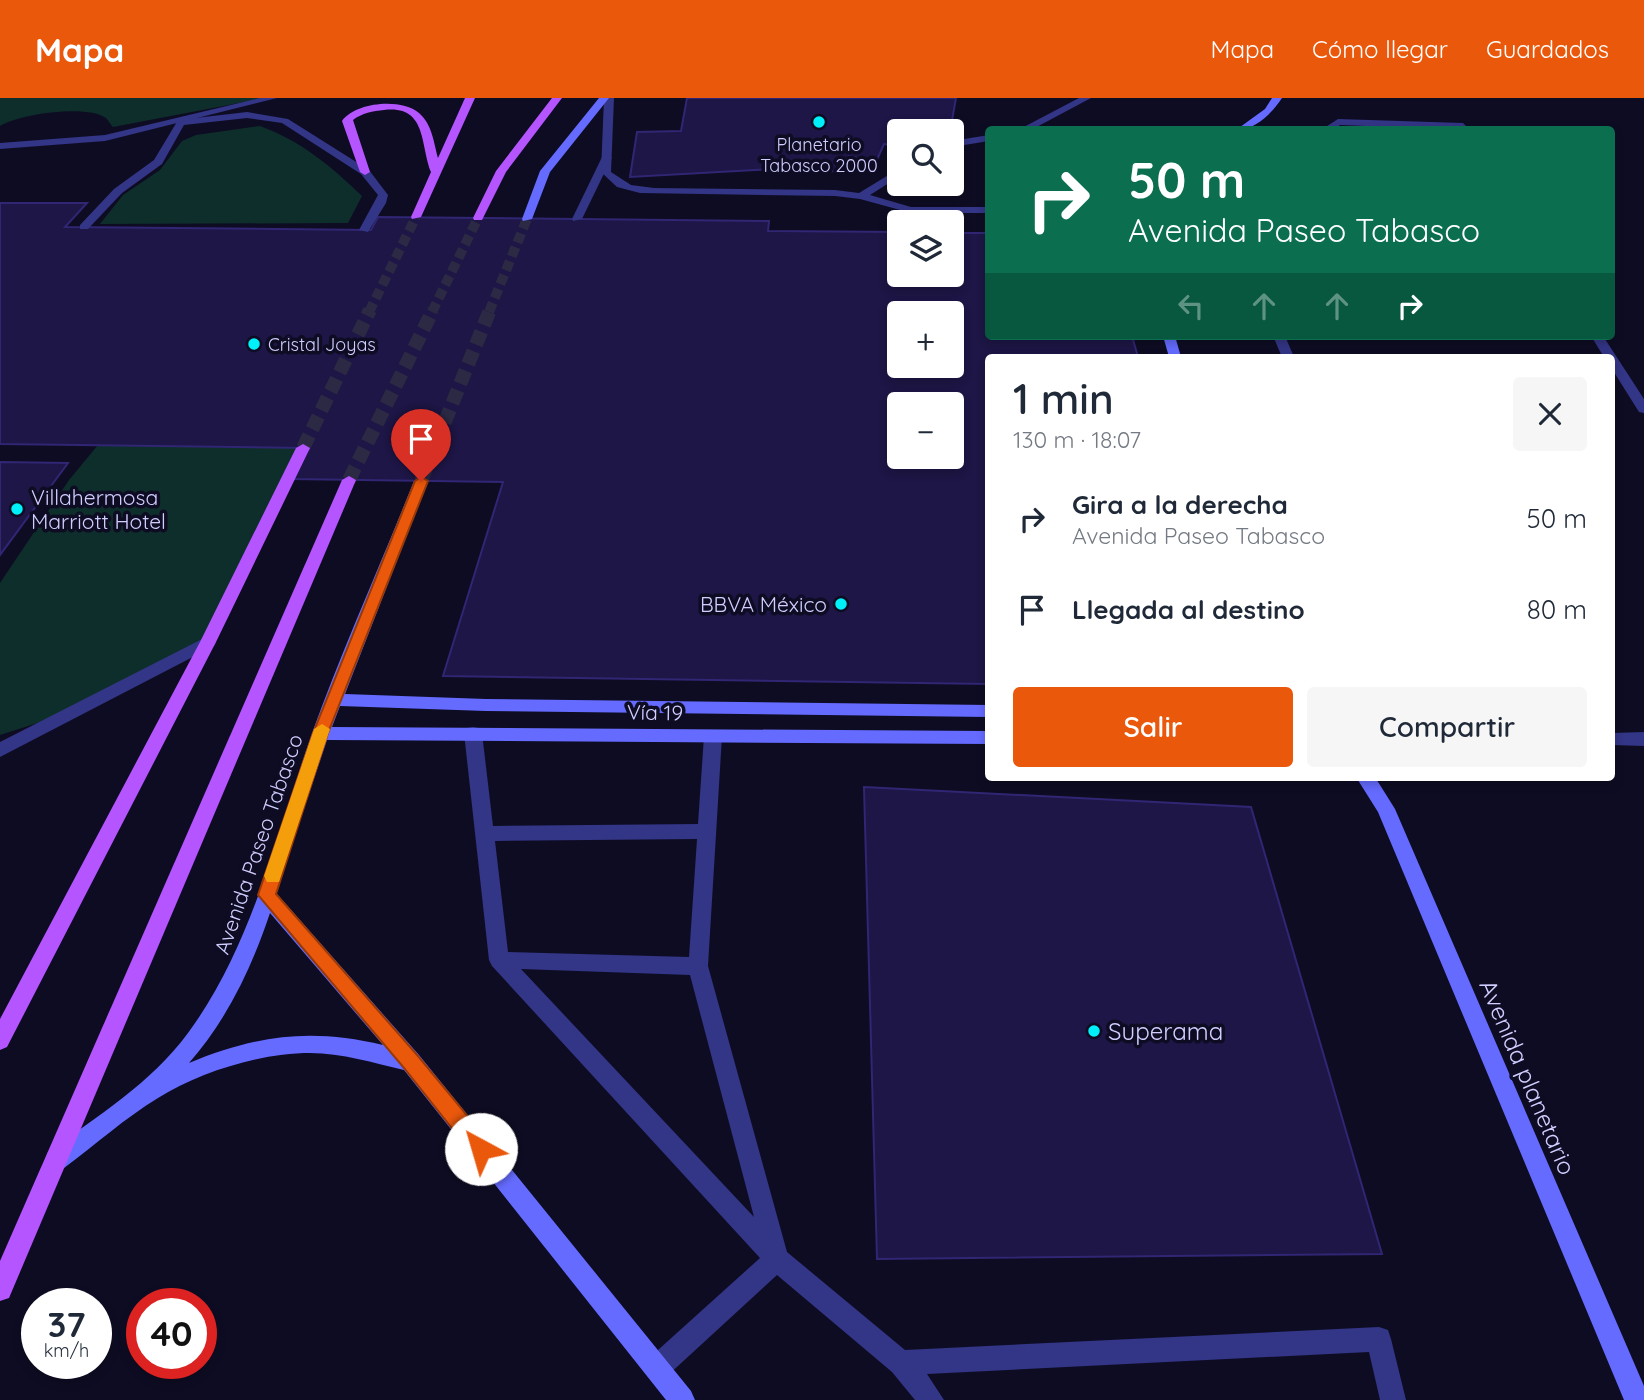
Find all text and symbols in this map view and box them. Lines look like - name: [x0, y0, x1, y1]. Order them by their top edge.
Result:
- text: Mapa: [35, 29, 124, 70]
- text: Mapa: [1211, 34, 1274, 64]
- text: Cómo llegar: [1312, 34, 1448, 64]
- text: Guardados: [1486, 34, 1609, 64]
- marker: Planetario Tabasco 2000: [811, 114, 827, 130]
- map controls: [887, 119, 964, 469]
- button: search: [887, 119, 964, 196]
- place label: Planetario Tabasco 2000: [760, 133, 878, 177]
- text: 50 m: [1128, 149, 1245, 210]
- icon: right: [1013, 154, 1104, 245]
- button: layers: [887, 210, 964, 287]
- text: Avenida Paseo Tabasco: [1128, 210, 1480, 250]
- icon: left: [1172, 287, 1210, 325]
- icon: ahead: [1245, 287, 1283, 325]
- icon: ahead: [1318, 287, 1356, 325]
- icon: right: [1391, 287, 1429, 325]
- button: +: [887, 301, 964, 378]
- place label: Cristal Joyas: [268, 333, 376, 356]
- marker: Cristal Joyas: [246, 336, 262, 352]
- text: 1 min: [1013, 372, 1114, 425]
- button: close: [1513, 377, 1587, 451]
- button: −: [887, 392, 964, 469]
- pin: [391, 409, 451, 481]
- icon: arrive: [402, 420, 440, 458]
- text: 130 m · 18:07: [1013, 425, 1141, 454]
- place label: Villahermosa Marriott Hotel: [31, 484, 166, 534]
- text: Gira a la derecha: [1072, 488, 1288, 521]
- icon: right: [1013, 500, 1051, 538]
- marker: Villahermosa Marriott Hotel: [9, 501, 25, 517]
- text: 50 m: [1527, 502, 1587, 535]
- text: Avenida Paseo Tabasco: [1072, 521, 1325, 550]
- place label: BBVA México: [700, 591, 827, 617]
- icon: arrive: [1013, 591, 1051, 629]
- text: Llegada al destino: [1072, 593, 1305, 626]
- text: 80 m: [1527, 593, 1587, 626]
- marker: BBVA México: [833, 596, 849, 612]
- button: Salir: [1013, 687, 1293, 767]
- button: Compartir: [1307, 687, 1587, 767]
- street label: Vía 19: [627, 699, 683, 725]
- street label: Avenida Paseo Tabasco: [208, 730, 308, 958]
- street label: Avenida planetario: [1473, 975, 1583, 1179]
- place label: Superama: [1108, 1016, 1223, 1046]
- marker: Superama: [1086, 1023, 1102, 1039]
- position arrow: [444, 1112, 518, 1186]
- speed limit sign: 40: [126, 1288, 217, 1379]
- text: 37: [47, 1302, 86, 1346]
- text: km/h: [44, 1339, 89, 1362]

